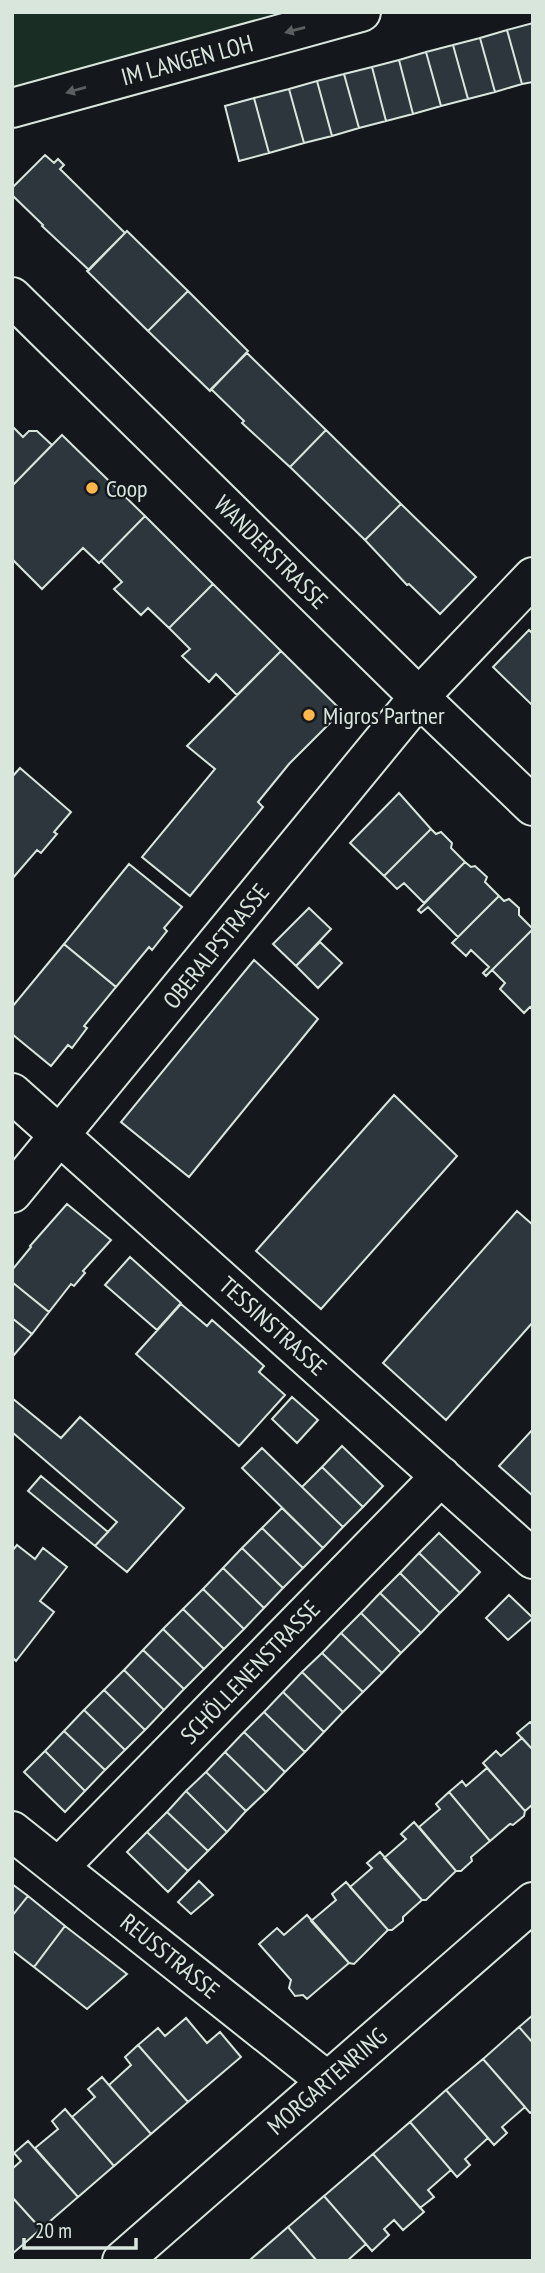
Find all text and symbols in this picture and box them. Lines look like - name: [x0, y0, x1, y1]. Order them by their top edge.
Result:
- one-way arrow: [284, 25, 306, 36]
- street label: IM LANGEN LOH: [118, 28, 256, 92]
- one-way arrow: [65, 85, 87, 96]
- place label: Coop: [106, 473, 148, 504]
- marker: Coop: [84, 480, 100, 496]
- street label: WANDERSTRASSE: [208, 489, 334, 615]
- place label: Migros Partner: [323, 700, 445, 731]
- marker: Migros Partner: [301, 707, 317, 723]
- street label: OBERALPSTRASSE: [156, 877, 276, 1015]
- street label: TESSINSTRASSE: [213, 1270, 333, 1382]
- street label: SCHÖLLENENSTRASSE: [174, 1594, 326, 1750]
- street label: REUSSTRASSE: [114, 1907, 226, 2005]
- street label: MORGARTENRING: [261, 2021, 393, 2141]
- scale bar: [24, 2206, 136, 2250]
- text: 20 m: [35, 2217, 72, 2244]

